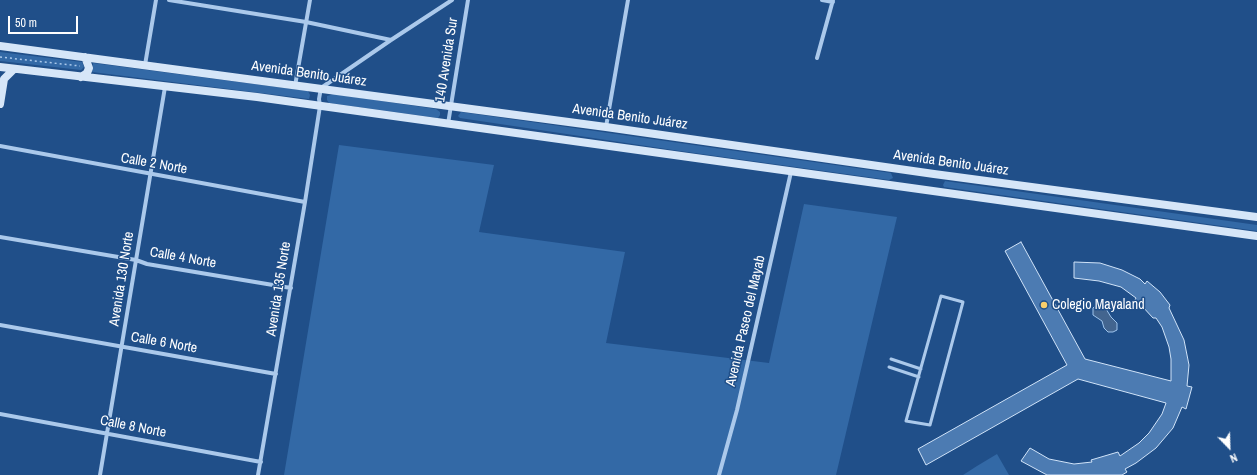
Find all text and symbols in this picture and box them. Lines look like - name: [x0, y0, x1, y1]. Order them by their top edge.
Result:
- scale bar: [10, 8, 80, 34]
- text: 50 m: [15, 15, 37, 31]
- street label: 140 Avenida Sur: [432, 17, 462, 103]
- street label: Avenida Benito Juárez: [250, 58, 368, 90]
- street label: Avenida Benito Juárez: [571, 101, 689, 133]
- street label: Avenida Benito Juárez: [892, 147, 1010, 179]
- street label: Calle 2 Norte: [120, 150, 188, 178]
- street label: Avenida 130 Norte: [106, 231, 138, 327]
- street label: Avenida 135 Norte: [263, 241, 295, 337]
- street label: Calle 4 Norte: [149, 244, 217, 272]
- street label: Avenida Paseo del Mayab: [723, 254, 769, 388]
- place label: Colegio Mayaland: [1052, 297, 1145, 313]
- marker: Colegio Mayaland: [1039, 300, 1049, 310]
- street label: Calle 6 Norte: [130, 329, 198, 357]
- street label: Calle 8 Norte: [99, 412, 167, 442]
- north arrow: [1209, 427, 1249, 467]
- text: N: [1228, 450, 1239, 466]

